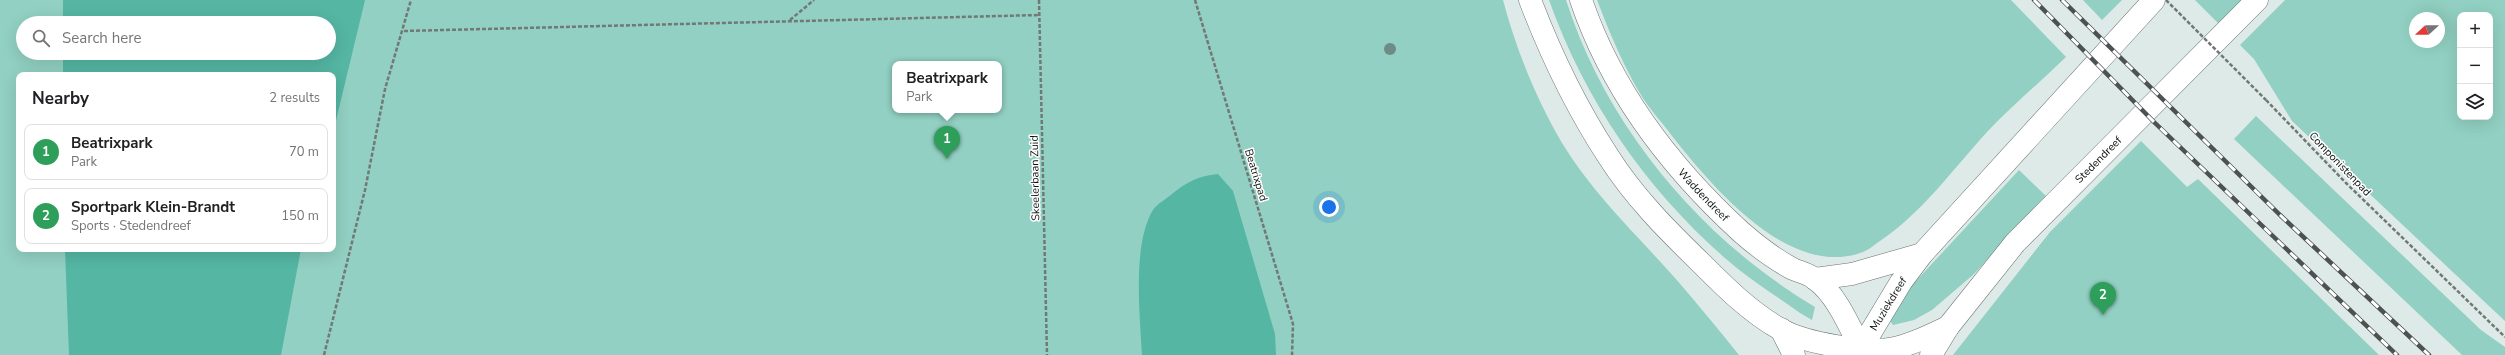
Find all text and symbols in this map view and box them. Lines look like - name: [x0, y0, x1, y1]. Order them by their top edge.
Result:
- north arrow: [2409, 12, 2445, 48]
- map controls: [2457, 12, 2493, 120]
- button: +: [2457, 12, 2493, 48]
- search box: [16, 16, 336, 60]
- icon: search: [30, 27, 52, 49]
- text: Search here: [62, 28, 142, 48]
- button: −: [2457, 48, 2493, 84]
- popup: [892, 61, 1002, 113]
- text: Beatrixpark: [906, 68, 988, 88]
- button: layers: [2457, 84, 2493, 120]
- text: Nearby: [32, 87, 89, 110]
- text: Park: [906, 88, 932, 106]
- text: 2 results: [269, 89, 320, 107]
- pin: 1: [934, 126, 960, 159]
- street label: Componistenpad: [2306, 129, 2374, 199]
- text: Beatrixpark: [71, 133, 152, 153]
- street label: Stedendreef: [2071, 133, 2125, 186]
- street label: Skeelerbaan Zuid: [1027, 135, 1043, 221]
- text: 1: [42, 143, 50, 161]
- text: 70 m: [289, 143, 319, 161]
- street label: Beatrixpad: [1241, 147, 1271, 203]
- text: Park: [71, 153, 97, 171]
- street label: Waddendreef: [1675, 165, 1733, 225]
- text: Sportpark Klein-Brandt: [71, 197, 235, 217]
- your location: [1319, 197, 1339, 217]
- text: 2: [42, 207, 50, 225]
- text: 150 m: [281, 207, 319, 225]
- text: Sports · Stedendreef: [71, 217, 191, 235]
- street label: Muziekdreef: [1866, 273, 1910, 333]
- pin: 2: [2090, 282, 2116, 315]

